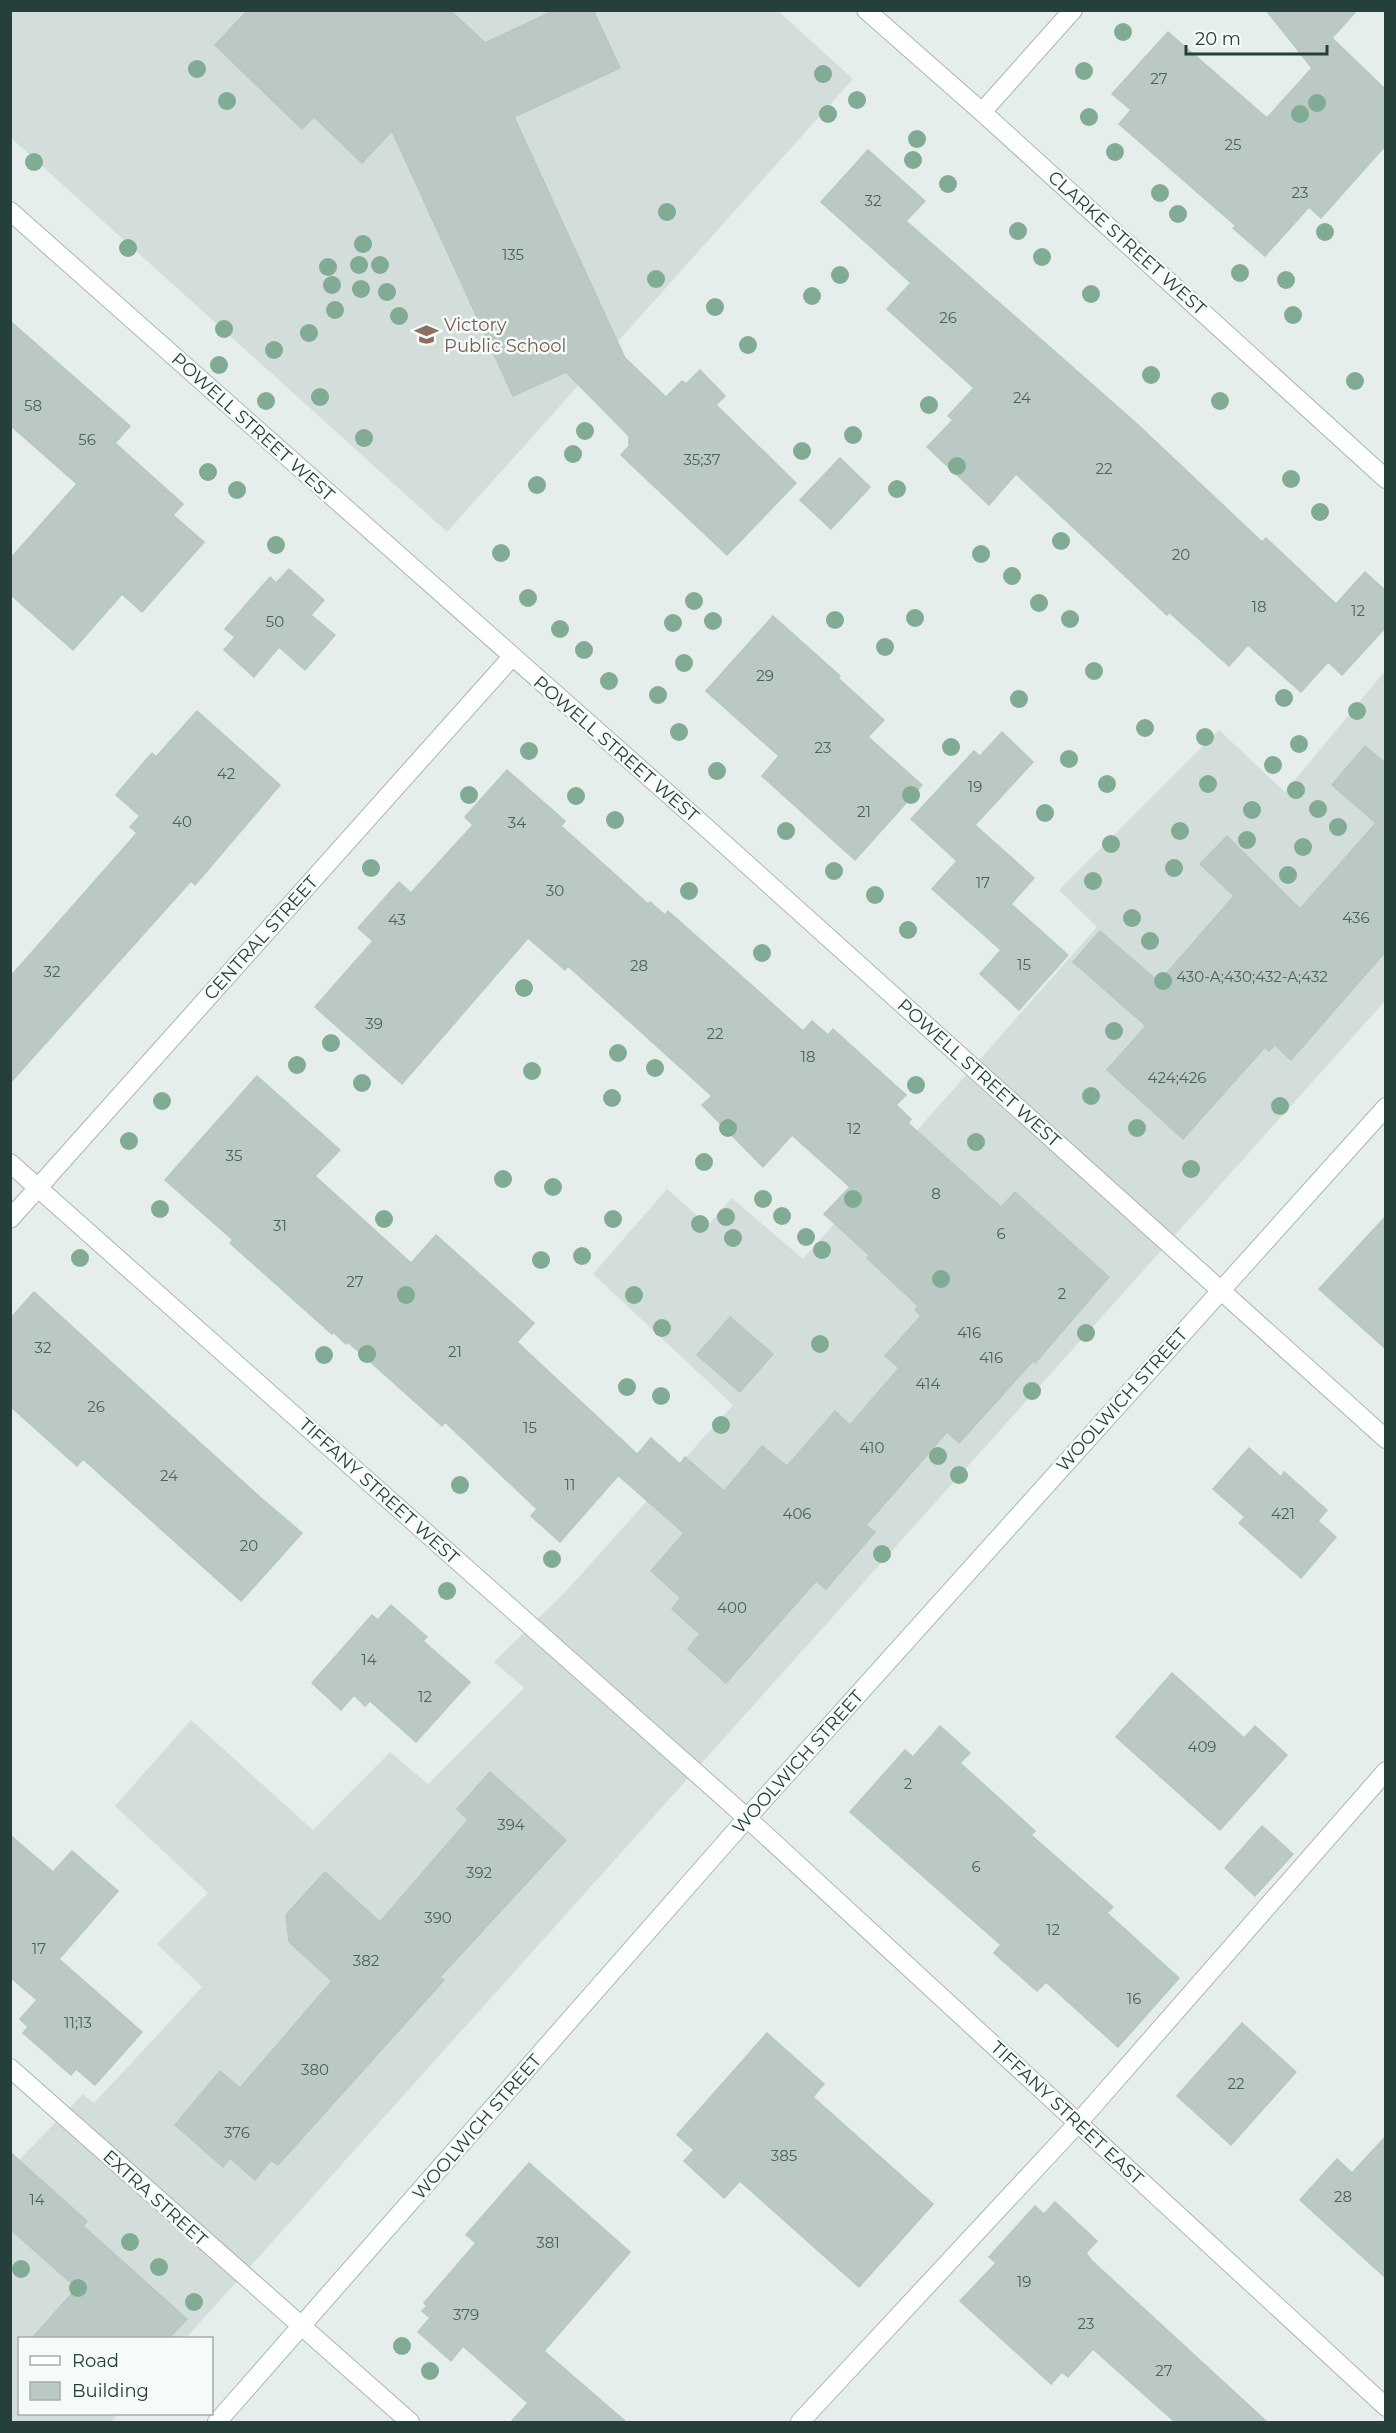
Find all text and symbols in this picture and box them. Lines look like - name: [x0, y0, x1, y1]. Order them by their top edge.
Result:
- scale bar: [1186, 18, 1327, 56]
- text: 20 m: [1195, 28, 1241, 50]
- house number: 27: [1150, 69, 1168, 88]
- house number: 25: [1224, 135, 1242, 154]
- street label: CLARKE STREET WEST: [1043, 166, 1211, 320]
- house number: 23: [1292, 183, 1308, 202]
- house number: 32: [865, 191, 881, 210]
- house number: 135: [502, 245, 524, 264]
- house number: 26: [939, 308, 957, 327]
- place label: Victory Public School: [444, 314, 566, 357]
- school or university icon: Victory Public School: [413, 322, 439, 348]
- street label: POWELL STREET WEST: [167, 348, 340, 506]
- house number: 24: [1013, 388, 1031, 407]
- house number: 58: [24, 396, 42, 415]
- house number: 56: [78, 430, 96, 449]
- house number: 35;37: [683, 450, 721, 469]
- house number: 22: [1095, 459, 1113, 478]
- house number: 20: [1172, 545, 1190, 564]
- house number: 18: [1252, 597, 1267, 616]
- house number: 12: [1351, 601, 1365, 620]
- house number: 50: [266, 612, 284, 631]
- house number: 29: [756, 666, 774, 685]
- street label: POWELL STREET WEST: [529, 671, 704, 827]
- house number: 23: [815, 738, 831, 757]
- house number: 42: [217, 764, 235, 783]
- house number: 19: [968, 777, 982, 796]
- house number: 21: [857, 802, 871, 821]
- house number: 40: [172, 812, 192, 831]
- house number: 34: [508, 813, 526, 832]
- street label: CENTRAL STREET: [199, 871, 323, 1005]
- house number: 17: [976, 873, 990, 892]
- house number: 30: [546, 881, 564, 900]
- house number: 436: [1342, 908, 1370, 927]
- house number: 43: [388, 910, 406, 929]
- house number: 15: [1017, 955, 1031, 974]
- house number: 28: [630, 956, 648, 975]
- house number: 32: [44, 962, 60, 981]
- house number: 430-A;430;432-A;432: [1176, 967, 1328, 986]
- street label: POWELL STREET WEST: [893, 994, 1066, 1152]
- house number: 39: [365, 1014, 383, 1033]
- house number: 22: [706, 1024, 724, 1043]
- house number: 18: [801, 1047, 816, 1066]
- house number: 424;426: [1148, 1068, 1206, 1087]
- house number: 12: [847, 1119, 861, 1138]
- house number: 35: [226, 1146, 242, 1165]
- house number: 8: [931, 1184, 941, 1203]
- house number: 31: [273, 1216, 287, 1235]
- house number: 6: [996, 1224, 1006, 1243]
- house number: 27: [346, 1272, 364, 1291]
- house number: 2: [1058, 1284, 1066, 1303]
- house number: 416: [957, 1323, 981, 1342]
- street label: WOOLWICH STREET: [1052, 1323, 1193, 1476]
- house number: 32: [35, 1338, 51, 1357]
- house number: 21: [448, 1342, 462, 1361]
- house number: 416: [979, 1348, 1003, 1367]
- house number: 414: [916, 1374, 941, 1393]
- house number: 26: [87, 1397, 105, 1416]
- street label: TIFFANY STREET WEST: [294, 1413, 464, 1569]
- house number: 15: [523, 1418, 537, 1437]
- house number: 410: [860, 1438, 885, 1457]
- house number: 24: [160, 1466, 178, 1485]
- house number: 11: [565, 1475, 575, 1494]
- house number: 406: [783, 1504, 811, 1523]
- house number: 421: [1271, 1504, 1295, 1523]
- house number: 20: [240, 1536, 258, 1555]
- house number: 400: [717, 1598, 747, 1617]
- house number: 14: [361, 1650, 377, 1669]
- street label: WOOLWICH STREET: [728, 1685, 869, 1838]
- house number: 12: [418, 1687, 432, 1706]
- house number: 409: [1188, 1737, 1216, 1756]
- house number: 2: [904, 1774, 912, 1793]
- house number: 394: [497, 1815, 525, 1834]
- house number: 6: [971, 1857, 981, 1876]
- house number: 392: [466, 1863, 492, 1882]
- house number: 390: [424, 1908, 452, 1927]
- house number: 12: [1046, 1920, 1060, 1939]
- house number: 17: [32, 1939, 46, 1958]
- house number: 382: [353, 1951, 379, 1970]
- house number: 16: [1127, 1989, 1141, 2008]
- house number: 11;13: [64, 2013, 92, 2032]
- street label: TIFFANY STREET EAST: [986, 2036, 1148, 2190]
- street label: WOOLWICH STREET: [408, 2049, 547, 2204]
- house number: 380: [301, 2060, 329, 2079]
- house number: 22: [1227, 2074, 1245, 2093]
- house number: 376: [224, 2123, 250, 2142]
- street label: EXTRA STREET: [98, 2145, 212, 2251]
- house number: 385: [771, 2146, 797, 2165]
- house number: 28: [1334, 2187, 1352, 2206]
- house number: 14: [29, 2190, 45, 2209]
- house number: 381: [536, 2233, 560, 2252]
- house number: 19: [1017, 2272, 1031, 2291]
- house number: 379: [453, 2305, 479, 2324]
- house number: 23: [1078, 2314, 1094, 2333]
- legend: [18, 2337, 213, 2415]
- text: Road: [72, 2350, 119, 2372]
- house number: 27: [1155, 2361, 1173, 2380]
- text: Building: [72, 2380, 149, 2402]

